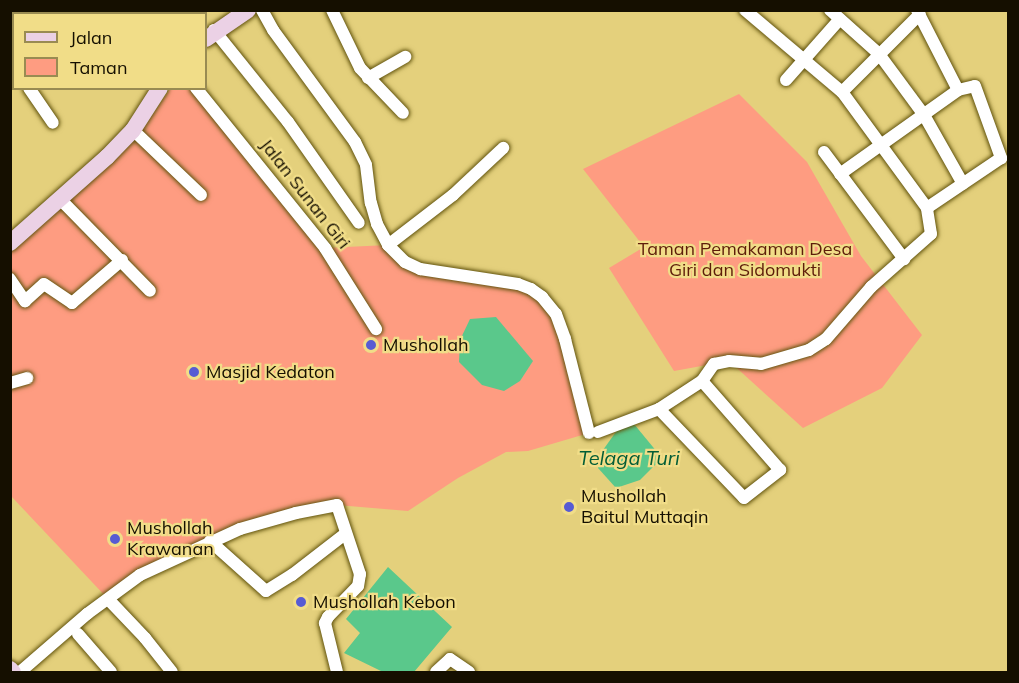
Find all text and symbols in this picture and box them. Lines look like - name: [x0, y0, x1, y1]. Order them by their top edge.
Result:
- legend: [12, 12, 207, 90]
- text: Jalan: [70, 26, 112, 49]
- text: Taman: [70, 56, 127, 79]
- street label: Jalan Sunan Giri: [255, 135, 355, 253]
- park label: Taman Pemakaman Desa Giri dan Sidomukti: [638, 239, 852, 282]
- place label: Mushollah: [383, 334, 468, 356]
- marker: Mushollah: [364, 338, 378, 352]
- place label: Masjid Kedaton: [206, 361, 335, 383]
- marker: Masjid Kedaton: [187, 365, 201, 379]
- water label: Telaga Turi: [578, 445, 680, 469]
- place label: Mushollah Baitul Muttaqin: [581, 486, 709, 528]
- marker: Mushollah Baitul Muttaqin: [562, 500, 576, 514]
- place label: Mushollah Krawanan: [127, 518, 214, 560]
- marker: Mushollah Krawanan: [108, 532, 122, 546]
- place label: Mushollah Kebon: [313, 591, 456, 613]
- marker: Mushollah Kebon: [294, 595, 308, 609]

